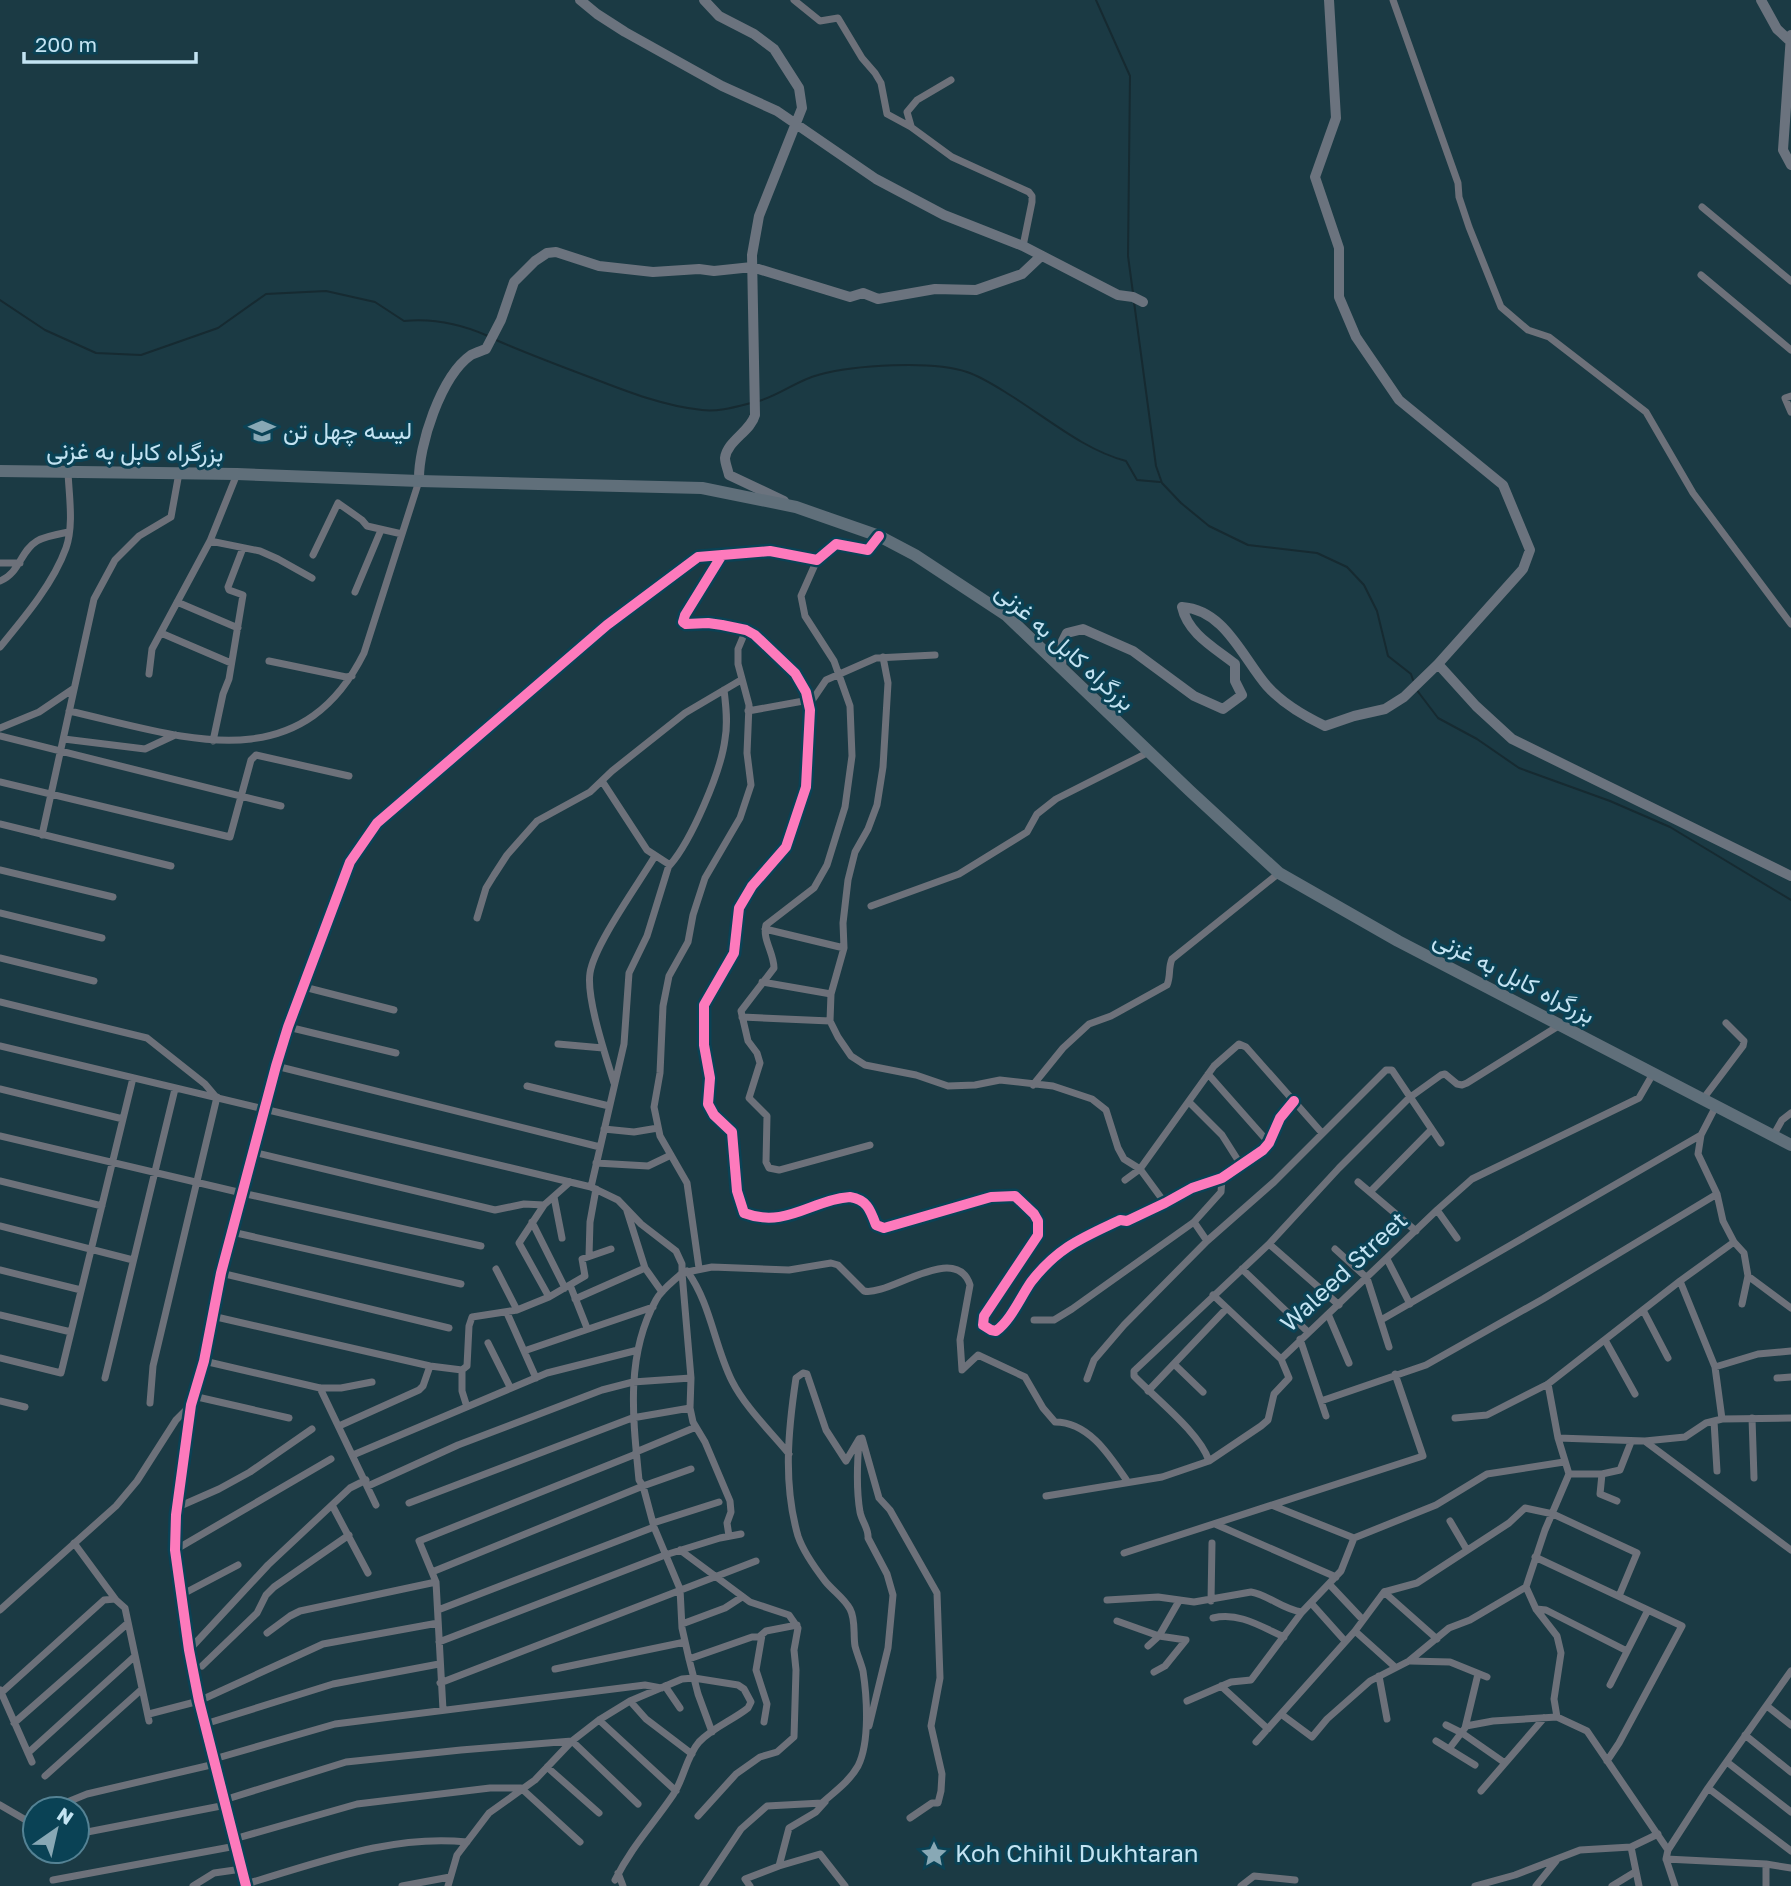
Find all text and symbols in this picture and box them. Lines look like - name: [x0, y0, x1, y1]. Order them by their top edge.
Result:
- scale bar: [24, 21, 196, 65]
- text: 200 m: [35, 31, 97, 57]
- place label: لیسه چهل تن: [283, 415, 412, 447]
- school or university icon: لیسه چهل تن: [247, 416, 277, 446]
- street label: بزرگراه کابل به غزنی: [46, 434, 224, 469]
- street label: بزرگراه کابل به غزنی: [989, 576, 1142, 717]
- street label: بزرگراه کابل به غزنی: [1428, 923, 1600, 1031]
- street label: Waleed Street: [1274, 1205, 1412, 1337]
- north arrow: [21, 1795, 91, 1865]
- text: N: [53, 1802, 78, 1829]
- place label: Koh Chihil Dukhtaran: [955, 1838, 1199, 1867]
- place icon: Koh Chihil Dukhtaran: [919, 1839, 949, 1869]

